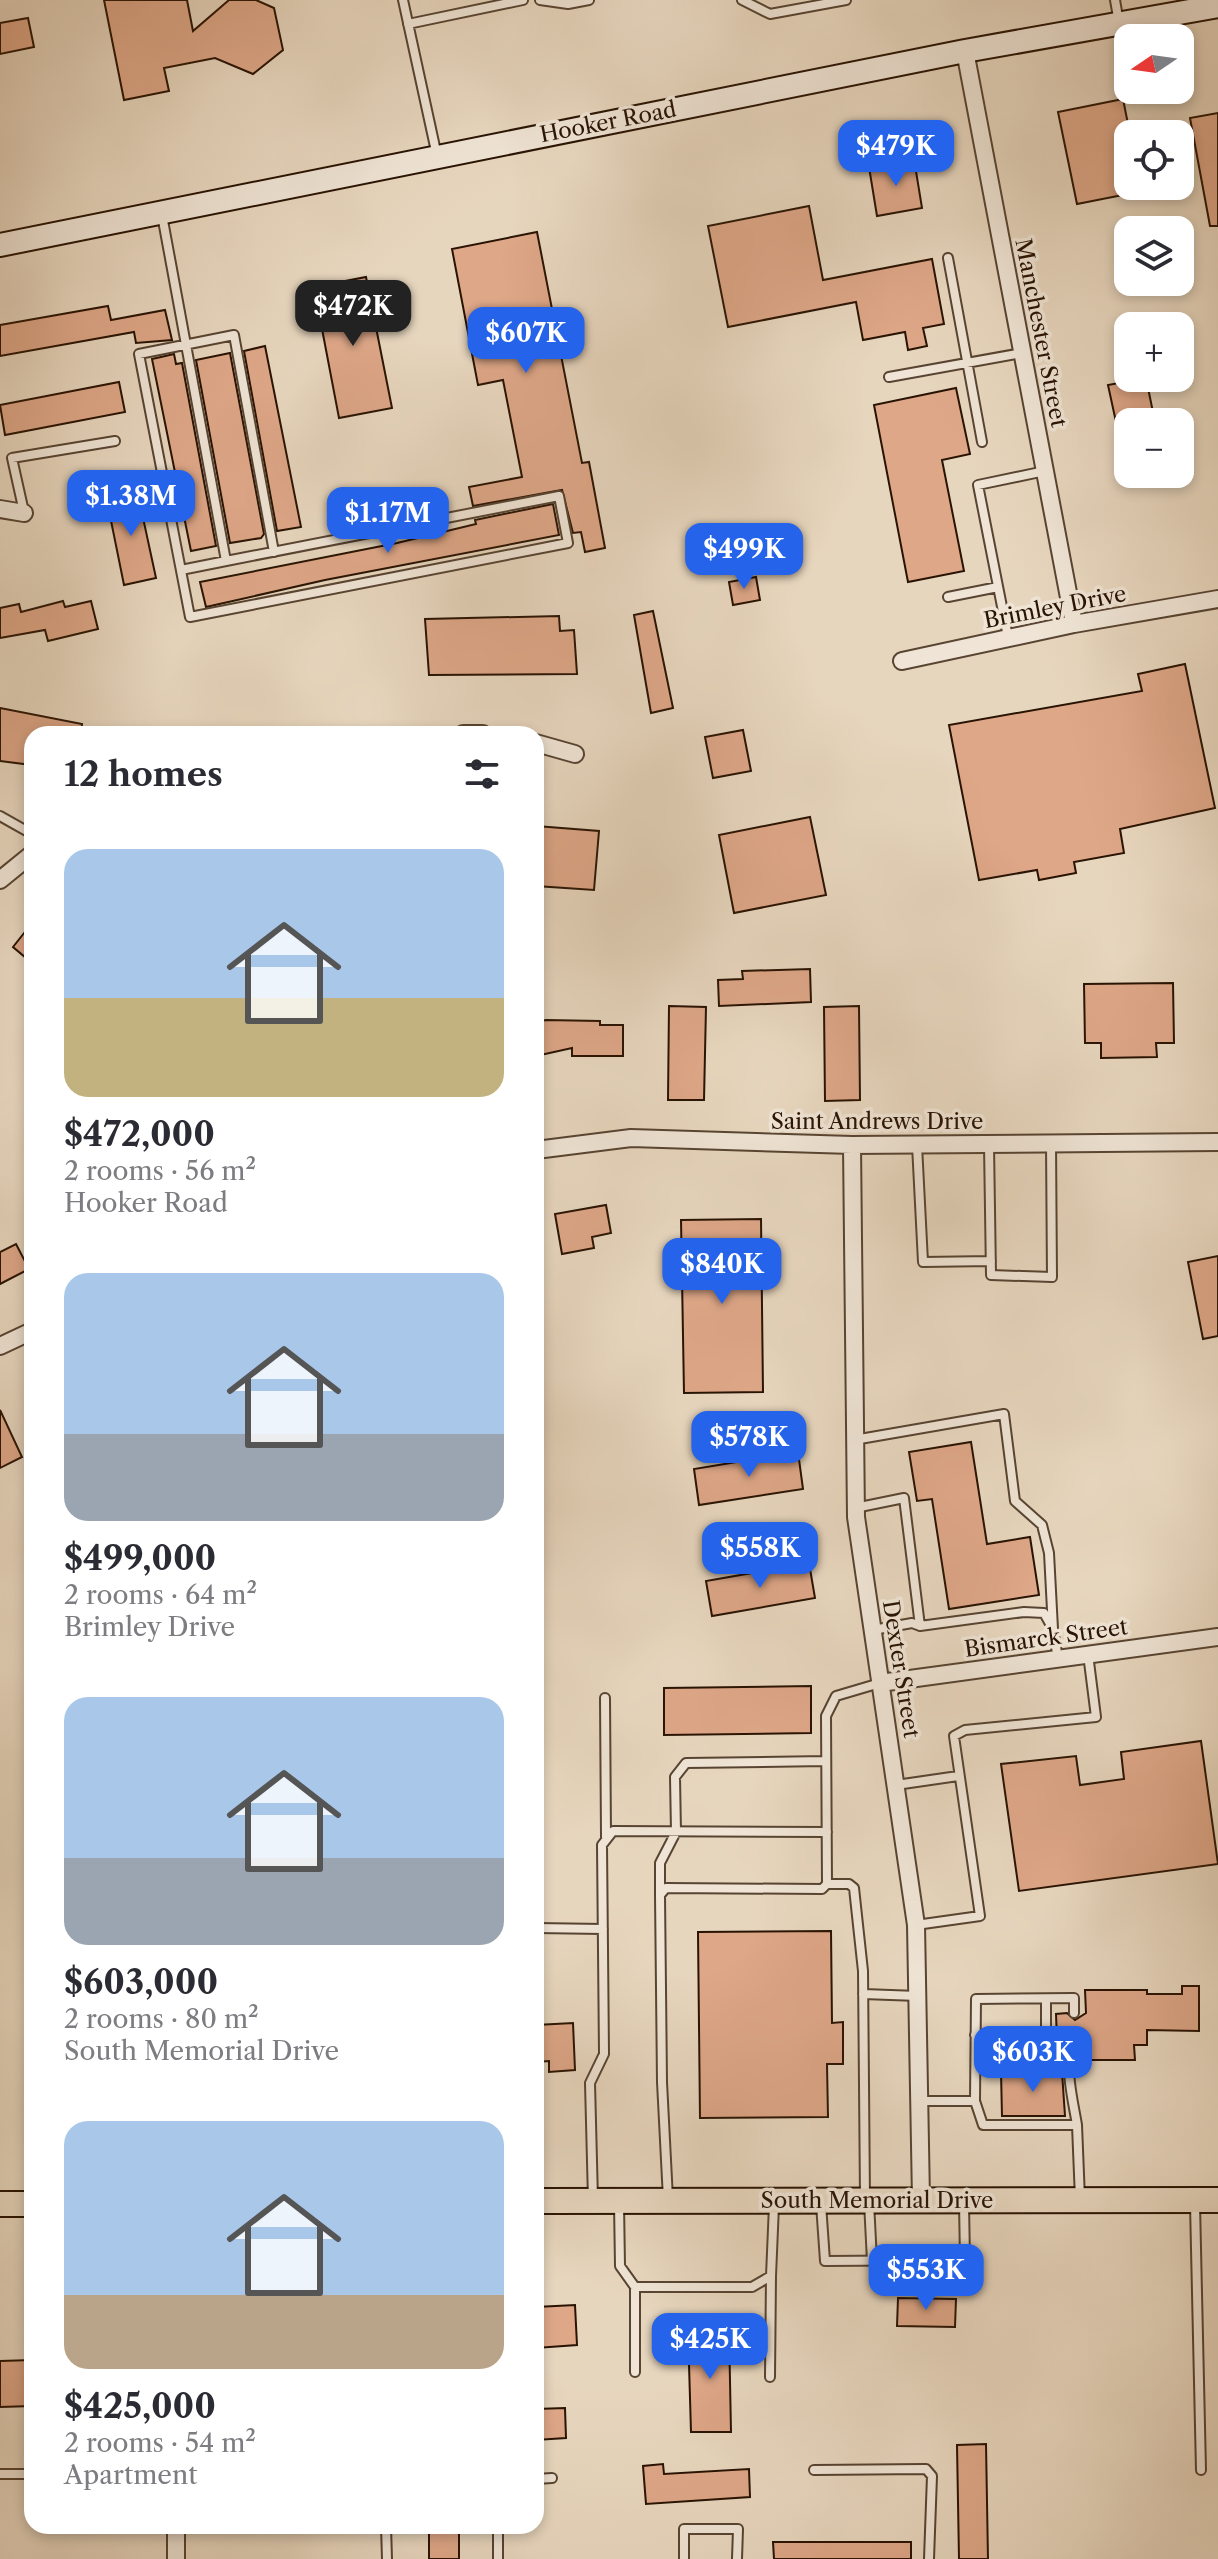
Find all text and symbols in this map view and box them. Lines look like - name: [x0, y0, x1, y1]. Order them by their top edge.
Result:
- north arrow: [1114, 24, 1194, 104]
- map controls: [1114, 24, 1194, 488]
- street label: Hooker Road: [537, 96, 679, 148]
- pin: $479K: [840, 120, 952, 188]
- button: locate: [1114, 120, 1194, 200]
- text: $479K: [856, 130, 936, 162]
- button: layers: [1114, 216, 1194, 296]
- street label: Manchester Street: [1009, 236, 1073, 430]
- pin: $472K: [297, 280, 409, 348]
- text: $472K: [313, 290, 393, 322]
- pin: $607K: [470, 307, 582, 375]
- button: +: [1114, 312, 1194, 392]
- text: $607K: [486, 317, 566, 349]
- button: −: [1114, 408, 1194, 488]
- pin: $1.38M: [66, 470, 196, 538]
- text: $1.38M: [85, 480, 177, 512]
- pin: $1.17M: [323, 487, 453, 555]
- text: $1.17M: [345, 497, 431, 529]
- pin: $499K: [688, 523, 800, 591]
- text: $499K: [703, 533, 785, 565]
- street label: Brimley Drive: [981, 580, 1129, 634]
- icon: filters: [460, 752, 504, 796]
- text: 12 homes: [64, 753, 223, 795]
- icon: home: [212, 901, 356, 1045]
- street label: Saint Andrews Drive: [771, 1108, 983, 1135]
- text: $472,000: [64, 1113, 215, 1155]
- text: 2 rooms · 56 m²: [64, 1155, 256, 1187]
- text: Hooker Road: [64, 1187, 228, 1219]
- pin: $840K: [666, 1238, 778, 1306]
- text: $840K: [680, 1248, 764, 1280]
- icon: home: [212, 1325, 356, 1469]
- pin: $578K: [693, 1411, 805, 1479]
- text: $578K: [709, 1421, 789, 1453]
- pin: $558K: [704, 1522, 816, 1590]
- text: $558K: [720, 1532, 800, 1564]
- text: $499,000: [64, 1537, 216, 1579]
- text: 2 rooms · 64 m²: [64, 1579, 257, 1611]
- street label: Dexter Street: [877, 1598, 925, 1740]
- text: Brimley Drive: [64, 1611, 235, 1643]
- street label: Bismarck Street: [963, 1613, 1130, 1663]
- icon: home: [212, 1749, 356, 1893]
- text: $603,000: [64, 1961, 218, 2003]
- text: 2 rooms · 80 m²: [64, 2003, 259, 2035]
- pin: $603K: [977, 2026, 1089, 2094]
- text: South Memorial Drive: [64, 2035, 339, 2067]
- text: $603K: [992, 2036, 1074, 2068]
- icon: home: [212, 2173, 356, 2317]
- street label: South Memorial Drive: [761, 2187, 993, 2214]
- pin: $553K: [870, 2244, 982, 2312]
- text: $553K: [887, 2254, 965, 2286]
- pin: $425K: [654, 2313, 766, 2381]
- text: $425K: [670, 2323, 750, 2355]
- text: $425,000: [64, 2385, 216, 2427]
- text: 2 rooms · 54 m²: [64, 2427, 256, 2459]
- text: Apartment: [64, 2459, 197, 2491]

